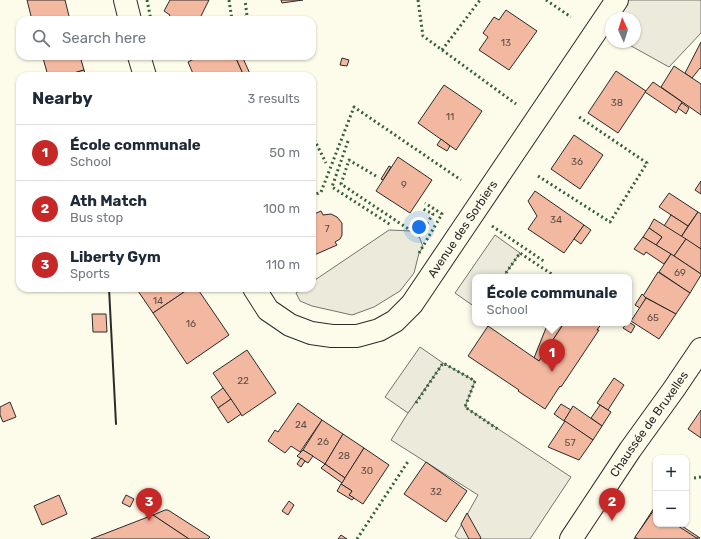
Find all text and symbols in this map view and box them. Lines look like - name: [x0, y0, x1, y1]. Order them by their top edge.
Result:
- north arrow: [605, 12, 641, 48]
- search box: [16, 16, 316, 60]
- icon: search: [30, 27, 52, 49]
- text: Search here: [62, 29, 146, 47]
- house number: 13: [501, 37, 511, 49]
- text: Nearby: [32, 88, 93, 108]
- text: 3 results: [248, 91, 300, 106]
- house number: 38: [611, 97, 623, 109]
- house number: 11: [446, 111, 454, 123]
- text: École communale: [70, 136, 201, 154]
- text: 1: [42, 145, 48, 160]
- text: 50 m: [269, 145, 300, 160]
- text: School: [70, 154, 111, 169]
- house number: 36: [571, 156, 583, 168]
- street label: Avenue des Sorbiers: [425, 178, 500, 280]
- house number: 9: [401, 179, 407, 191]
- text: Ath Match: [70, 192, 147, 210]
- text: 2: [41, 201, 49, 216]
- text: 100 m: [263, 201, 300, 216]
- text: Bus stop: [70, 210, 123, 225]
- house number: 34: [550, 214, 562, 226]
- your location: [409, 217, 429, 237]
- house number: 7: [324, 223, 330, 235]
- text: Liberty Gym: [70, 248, 161, 266]
- text: 3: [41, 257, 49, 272]
- text: 110 m: [266, 257, 300, 272]
- text: Sports: [70, 266, 110, 281]
- house number: 69: [674, 267, 686, 279]
- popup: [472, 274, 632, 326]
- text: École communale: [487, 284, 617, 302]
- house number: 14: [153, 295, 163, 307]
- text: School: [487, 302, 528, 317]
- house number: 65: [647, 312, 659, 324]
- house number: 16: [186, 318, 196, 330]
- pin: 1: [539, 339, 565, 372]
- street label: Chaussée de Bruxelles: [607, 368, 691, 480]
- house number: 22: [237, 375, 249, 387]
- house number: 24: [295, 419, 307, 431]
- house number: 26: [317, 436, 329, 448]
- house number: 57: [564, 437, 576, 449]
- house number: 28: [338, 450, 350, 462]
- map controls: [653, 455, 689, 527]
- button: +: [653, 455, 689, 491]
- house number: 30: [361, 465, 373, 477]
- house number: 32: [430, 486, 442, 498]
- pin: 3: [136, 488, 162, 521]
- pin: 2: [599, 488, 625, 521]
- button: −: [653, 491, 689, 527]

